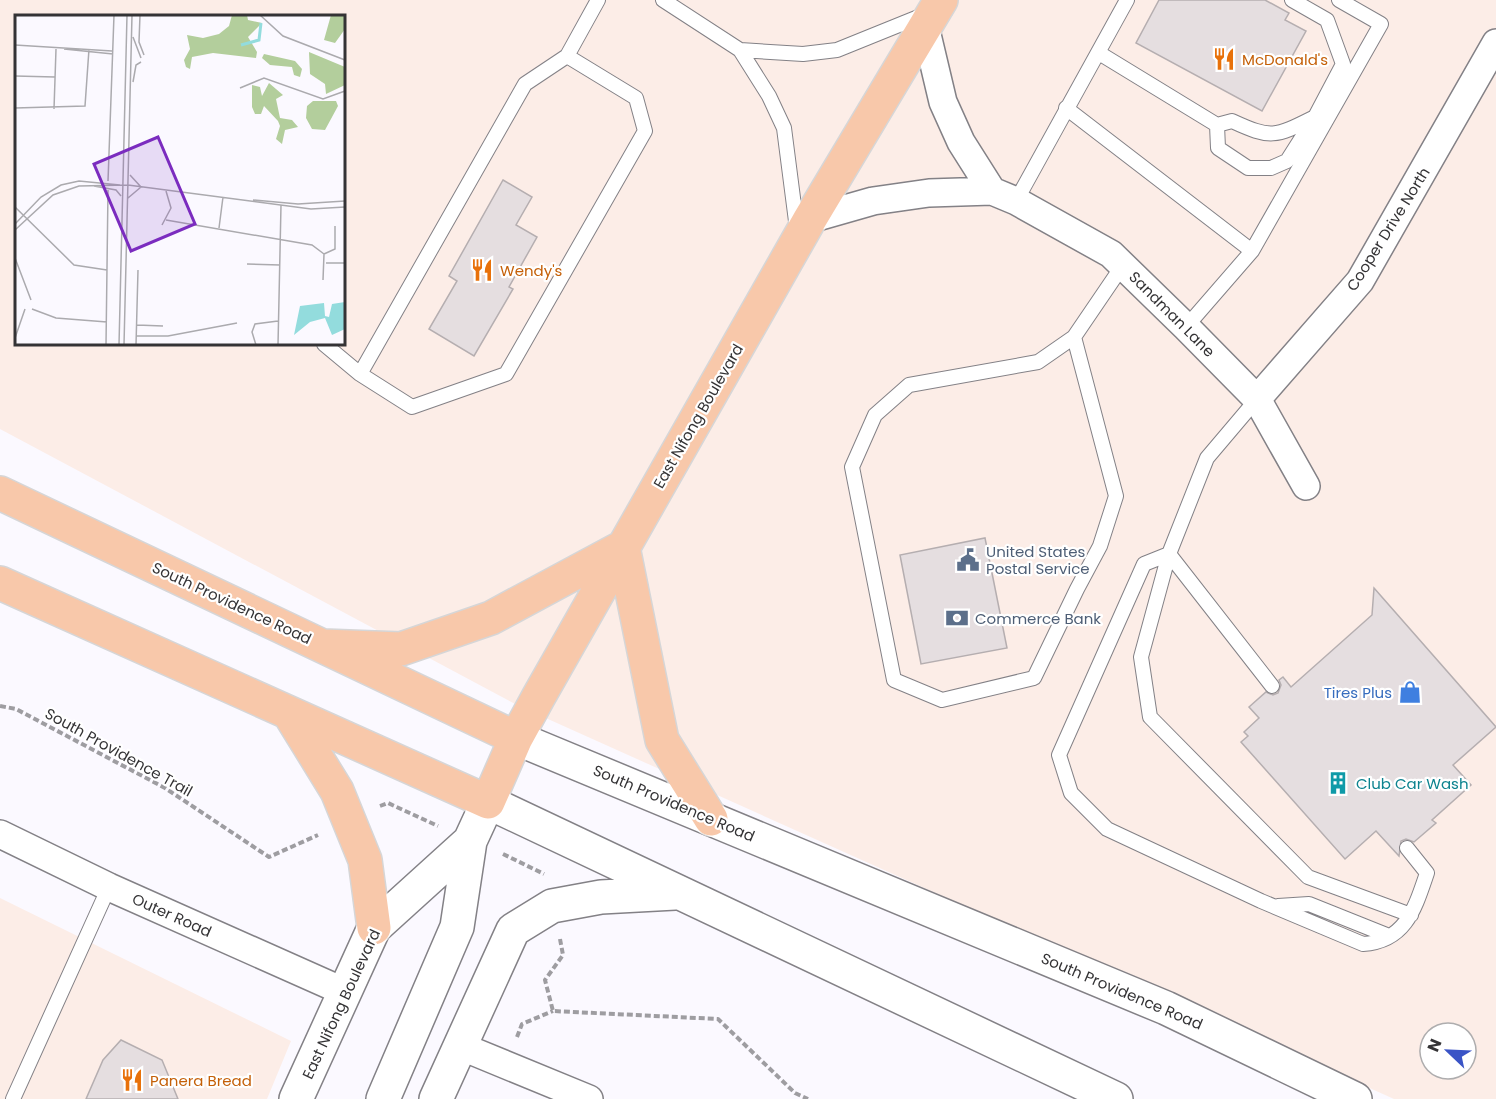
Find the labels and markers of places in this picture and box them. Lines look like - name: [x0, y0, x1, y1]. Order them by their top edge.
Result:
- restaurant icon: McDonald's: [1211, 46, 1237, 72]
- place label: McDonald's: [1242, 49, 1328, 70]
- restaurant icon: Wendy's: [469, 257, 495, 283]
- place label: Wendy's: [500, 260, 563, 281]
- place label: United States Postal Service: [986, 541, 1090, 579]
- public building icon: United States Postal Service: [955, 547, 981, 573]
- bank icon: Commerce Bank: [944, 605, 970, 631]
- place label: Commerce Bank: [975, 608, 1101, 629]
- shop icon: Tires Plus: [1397, 679, 1423, 705]
- place label: Tires Plus: [1324, 682, 1392, 703]
- building icon: Club Car Wash: [1325, 770, 1351, 796]
- place label: Club Car Wash: [1356, 773, 1469, 794]
- restaurant icon: Panera Bread: [119, 1067, 145, 1093]
- place label: Panera Bread: [150, 1070, 252, 1091]

